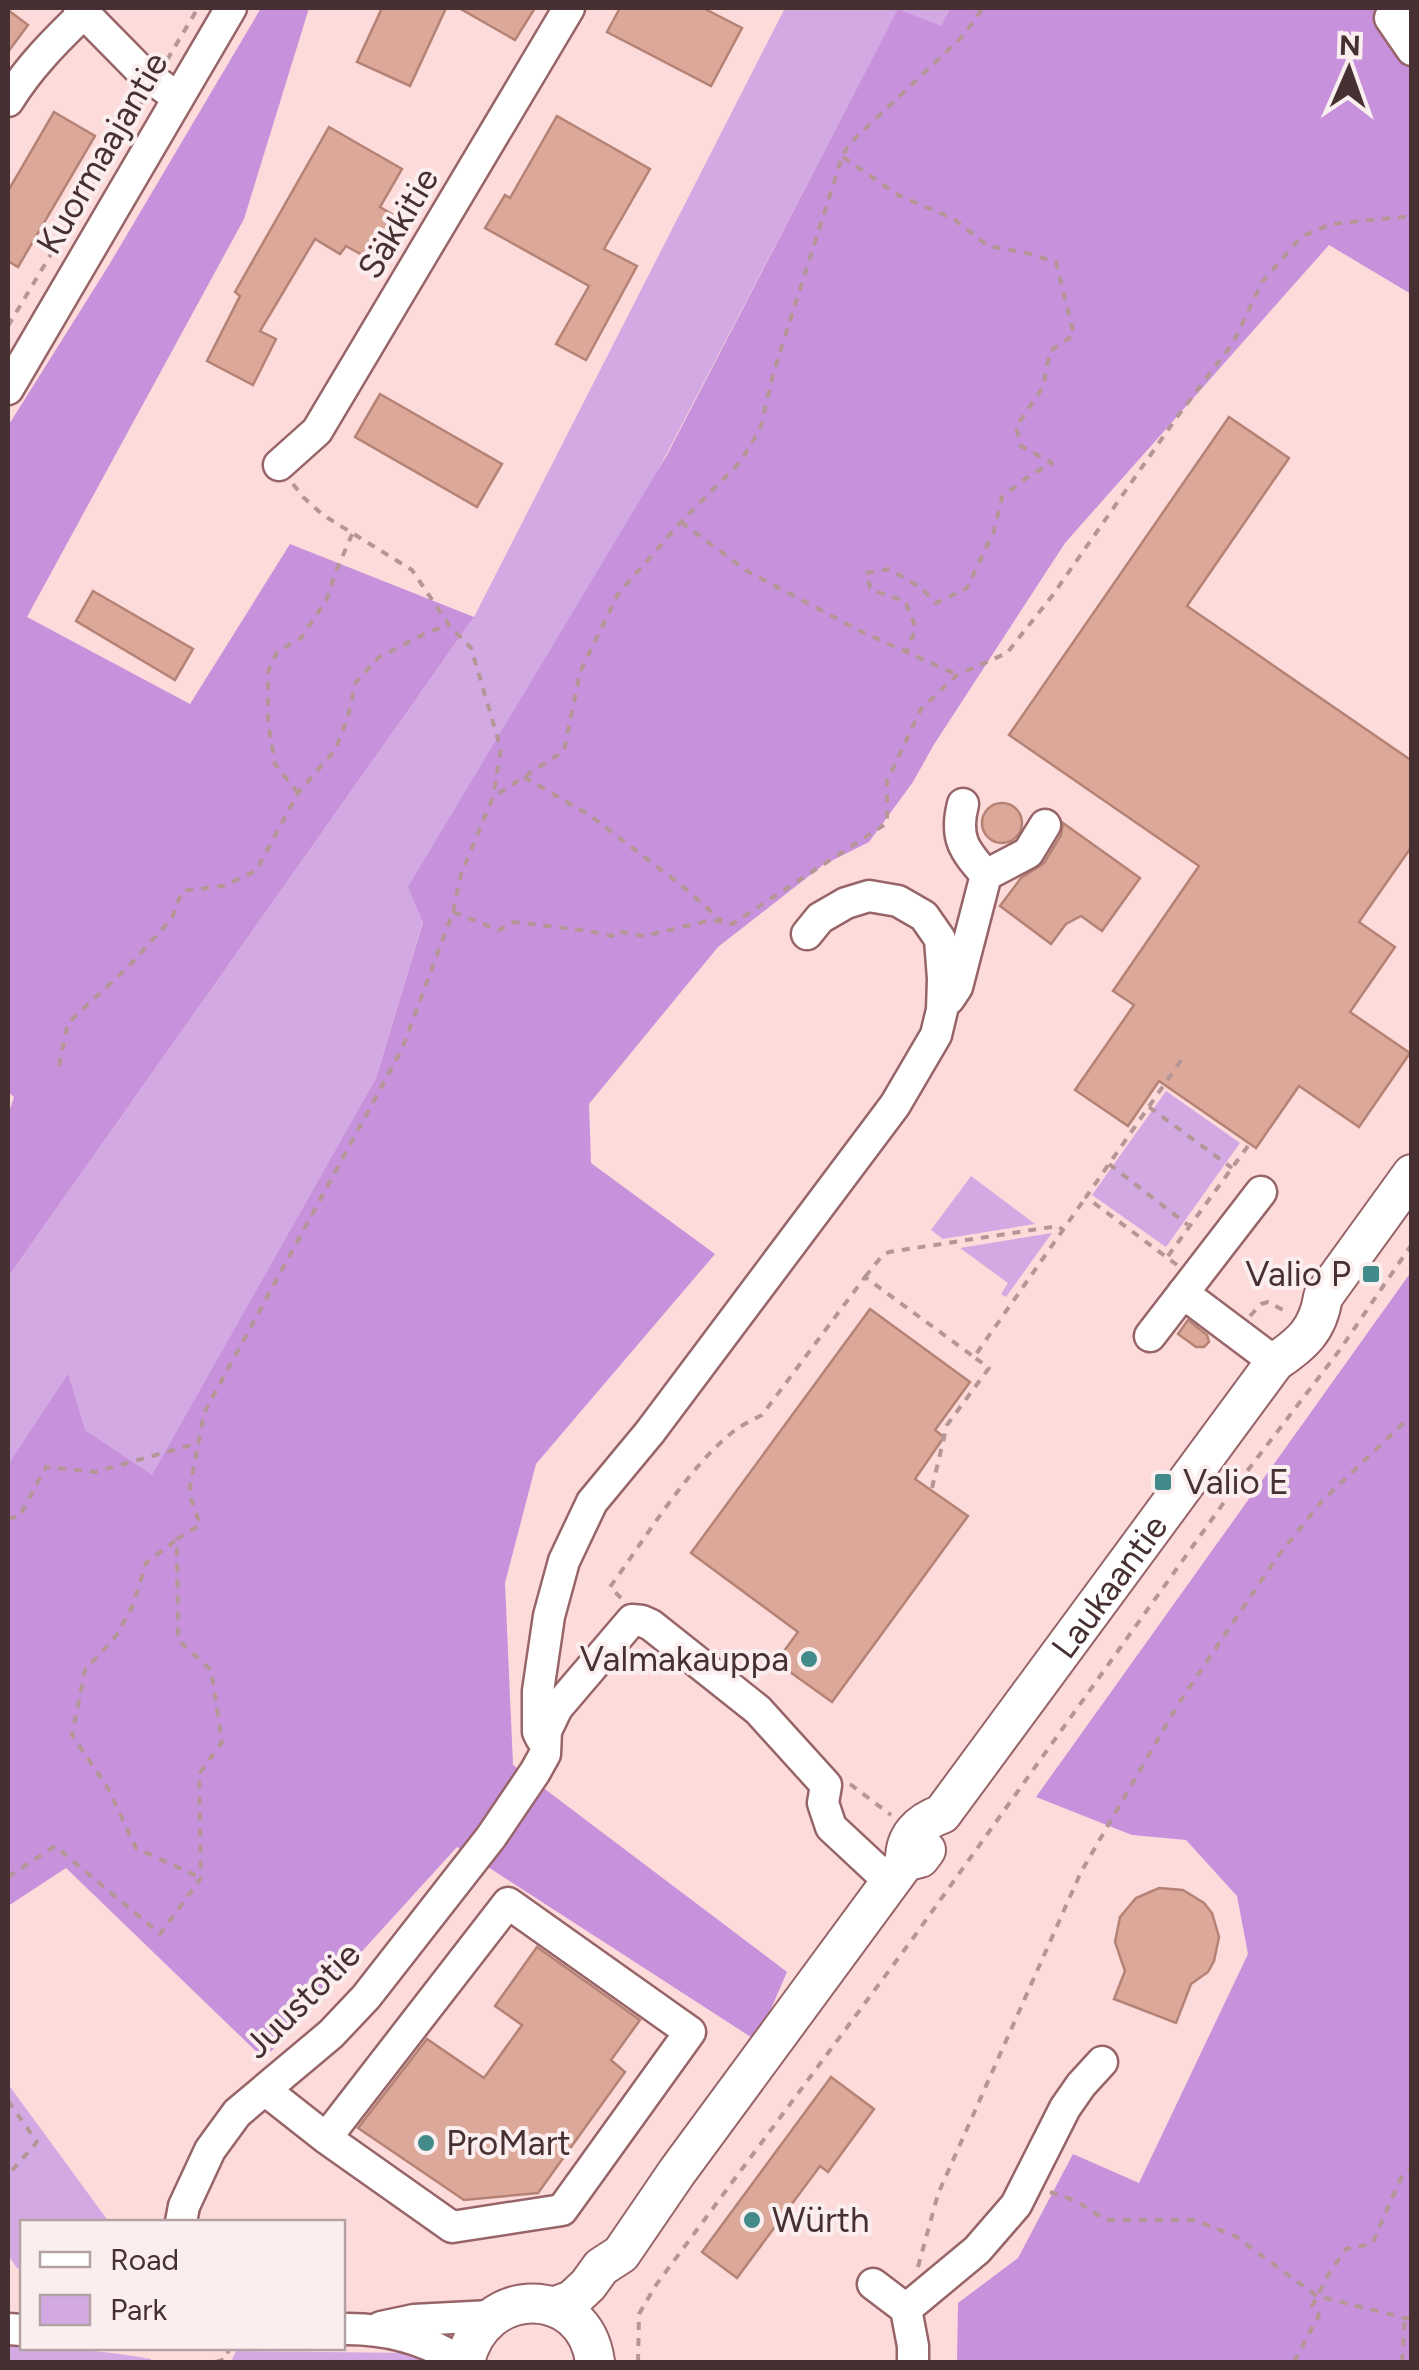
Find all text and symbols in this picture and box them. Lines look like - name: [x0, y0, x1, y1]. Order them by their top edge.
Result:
- north arrow: [1299, 20, 1399, 120]
- text: N: [1338, 28, 1361, 62]
- street label: Kuormaajantie: [27, 45, 177, 261]
- street label: Säkkitie: [349, 160, 447, 286]
- place label: Valio P: [1245, 1253, 1351, 1295]
- marker: Valio P: [1360, 1263, 1382, 1285]
- place label: Valio E: [1183, 1461, 1289, 1503]
- marker: Valio E: [1152, 1471, 1174, 1493]
- street label: Laukaantie: [1043, 1507, 1176, 1667]
- place label: Valmakauppa: [580, 1638, 789, 1680]
- marker: Valmakauppa: [798, 1648, 820, 1670]
- street label: Juustotie: [235, 1933, 369, 2067]
- place label: ProMart: [446, 2122, 571, 2164]
- marker: ProMart: [415, 2132, 437, 2154]
- place label: Würth: [772, 2199, 870, 2241]
- marker: Würth: [741, 2209, 763, 2231]
- legend: [20, 2220, 345, 2350]
- text: Road: [110, 2241, 179, 2278]
- text: Park: [110, 2291, 168, 2328]

